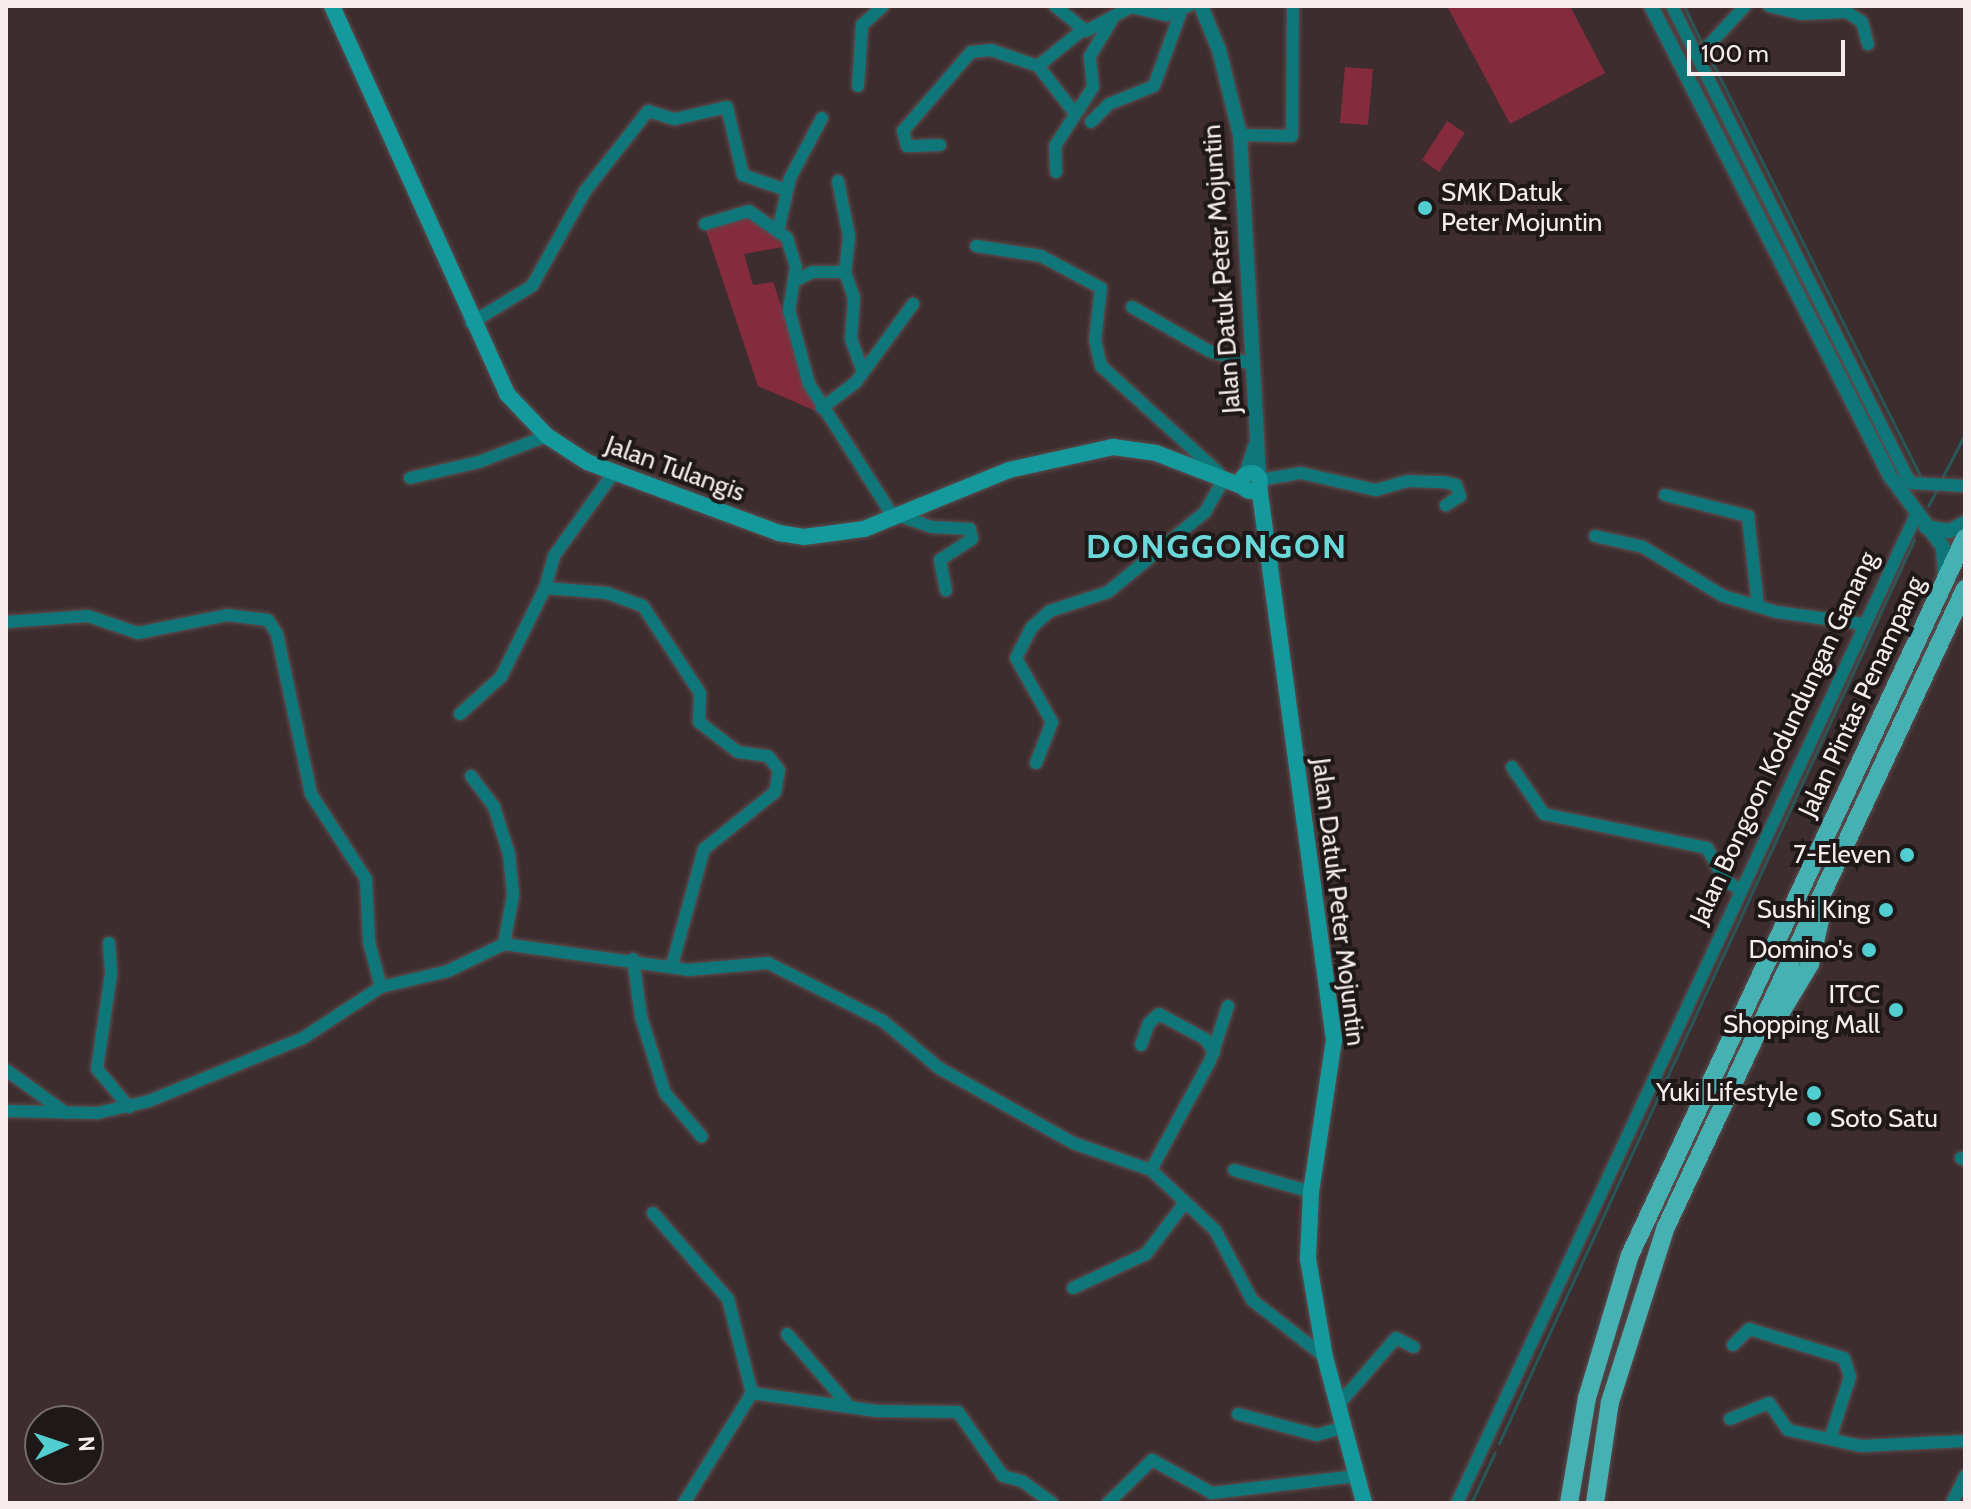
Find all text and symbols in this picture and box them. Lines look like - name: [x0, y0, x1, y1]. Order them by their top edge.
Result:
- scale bar: [1691, 24, 1849, 74]
- text: 100 m: [1701, 39, 1769, 68]
- street label: Jalan Datuk Peter Mojuntin: [1196, 123, 1248, 415]
- place label: SMK Datuk Peter Mojuntin: [1441, 177, 1602, 238]
- marker: SMK Datuk Peter Mojuntin: [1416, 199, 1434, 217]
- street label: Jalan Tulangis: [601, 429, 749, 509]
- district label: DONGGONGON: [1086, 527, 1348, 567]
- street label: Jalan Bongoon Kodundungan Ganang: [1684, 547, 1884, 929]
- street label: Jalan Pintas Penampang: [1792, 572, 1932, 822]
- street label: Jalan Datuk Peter Mojuntin: [1305, 756, 1371, 1048]
- place label: 7-Eleven: [1793, 839, 1891, 871]
- marker: 7-Eleven: [1898, 846, 1916, 864]
- place label: Sushi King: [1757, 894, 1870, 926]
- marker: Sushi King: [1877, 901, 1895, 919]
- place label: Domino's: [1748, 934, 1853, 966]
- marker: Domino's: [1860, 941, 1878, 959]
- place label: ITCC Shopping Mall: [1723, 979, 1880, 1040]
- marker: ITCC Shopping Mall: [1887, 1001, 1905, 1019]
- place label: Yuki Lifestyle: [1656, 1077, 1798, 1109]
- marker: Yuki Lifestyle: [1805, 1084, 1823, 1102]
- place label: Soto Satu: [1830, 1103, 1938, 1135]
- marker: Soto Satu: [1805, 1110, 1823, 1128]
- north arrow: [24, 1405, 104, 1485]
- text: N: [73, 1435, 100, 1452]

